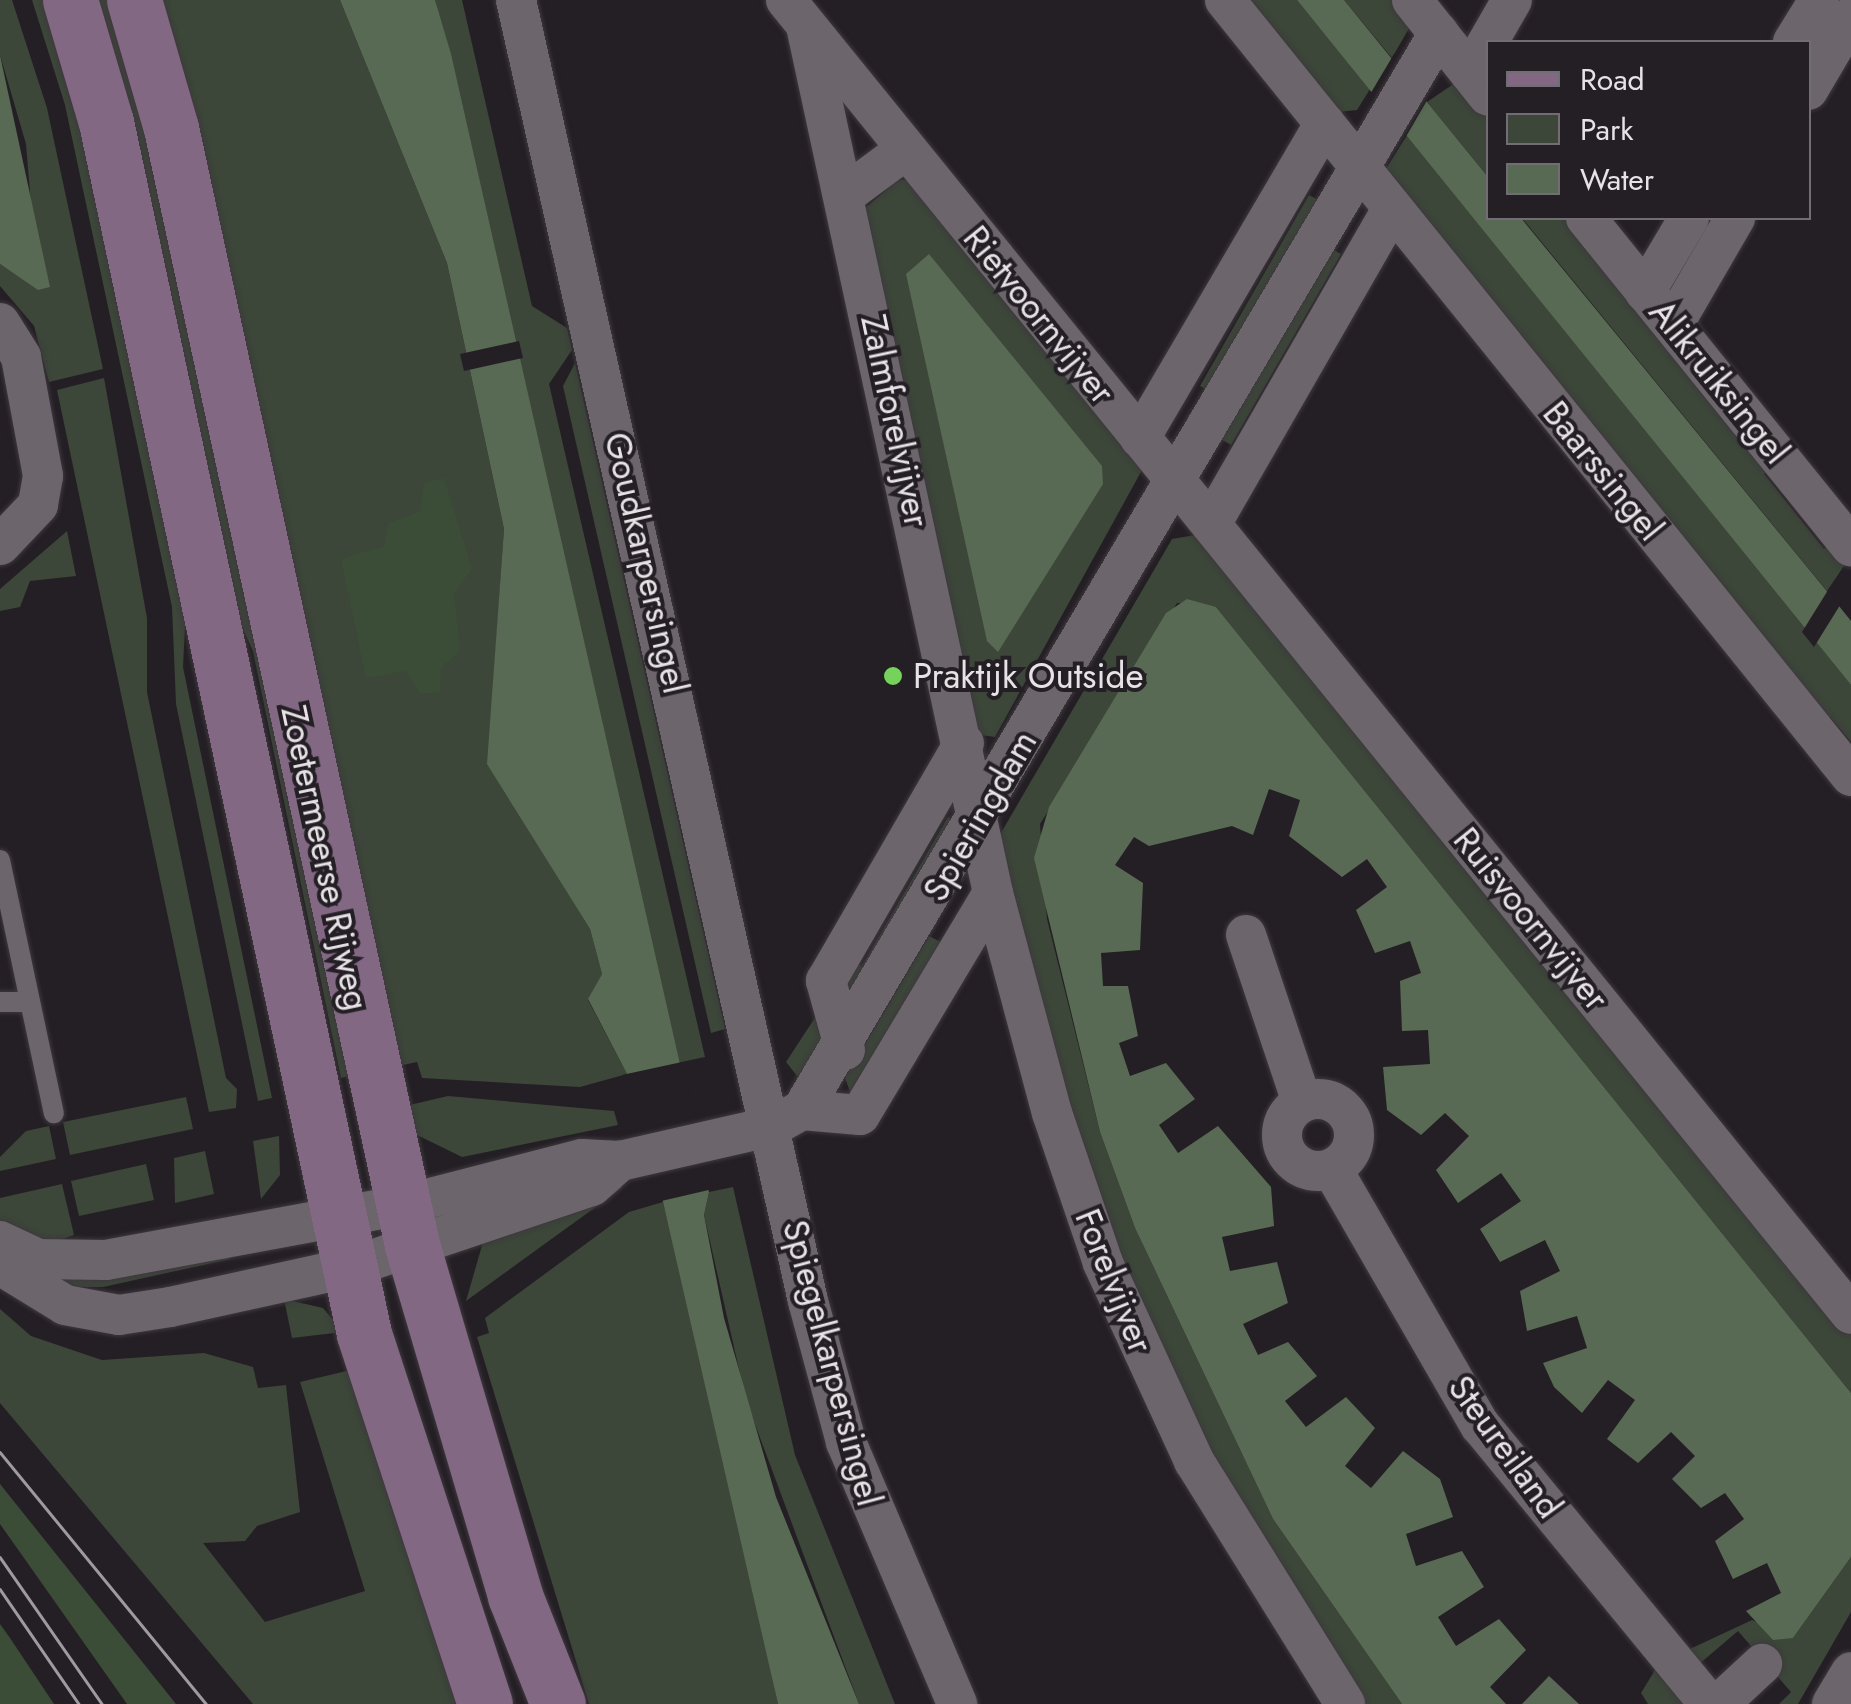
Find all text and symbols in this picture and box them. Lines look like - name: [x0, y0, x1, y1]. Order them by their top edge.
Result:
- legend: [1486, 40, 1811, 220]
- text: Road: [1580, 58, 1645, 101]
- text: Park: [1580, 108, 1633, 151]
- text: Water: [1580, 158, 1654, 201]
- street label: Rietvoornvijver: [955, 218, 1123, 412]
- street label: Alikruiksingel: [1640, 292, 1798, 472]
- street label: Zalmforelvijver: [852, 311, 938, 531]
- street label: Baarssingel: [1534, 393, 1672, 549]
- street label: Goudkarpersingel: [596, 428, 696, 698]
- place label: Praktijk Outside: [913, 655, 1143, 697]
- marker: Praktijk Outside: [882, 665, 904, 687]
- street label: Zoetermeerse Rijweg: [272, 702, 378, 1014]
- street label: Spieringdam: [914, 723, 1046, 909]
- street label: Ruisvoornvijver: [1445, 819, 1617, 1019]
- street label: Forelvijver: [1066, 1203, 1162, 1359]
- street label: Spiegelkarpersingel: [774, 1216, 890, 1510]
- street label: Steureiland: [1439, 1368, 1571, 1526]

